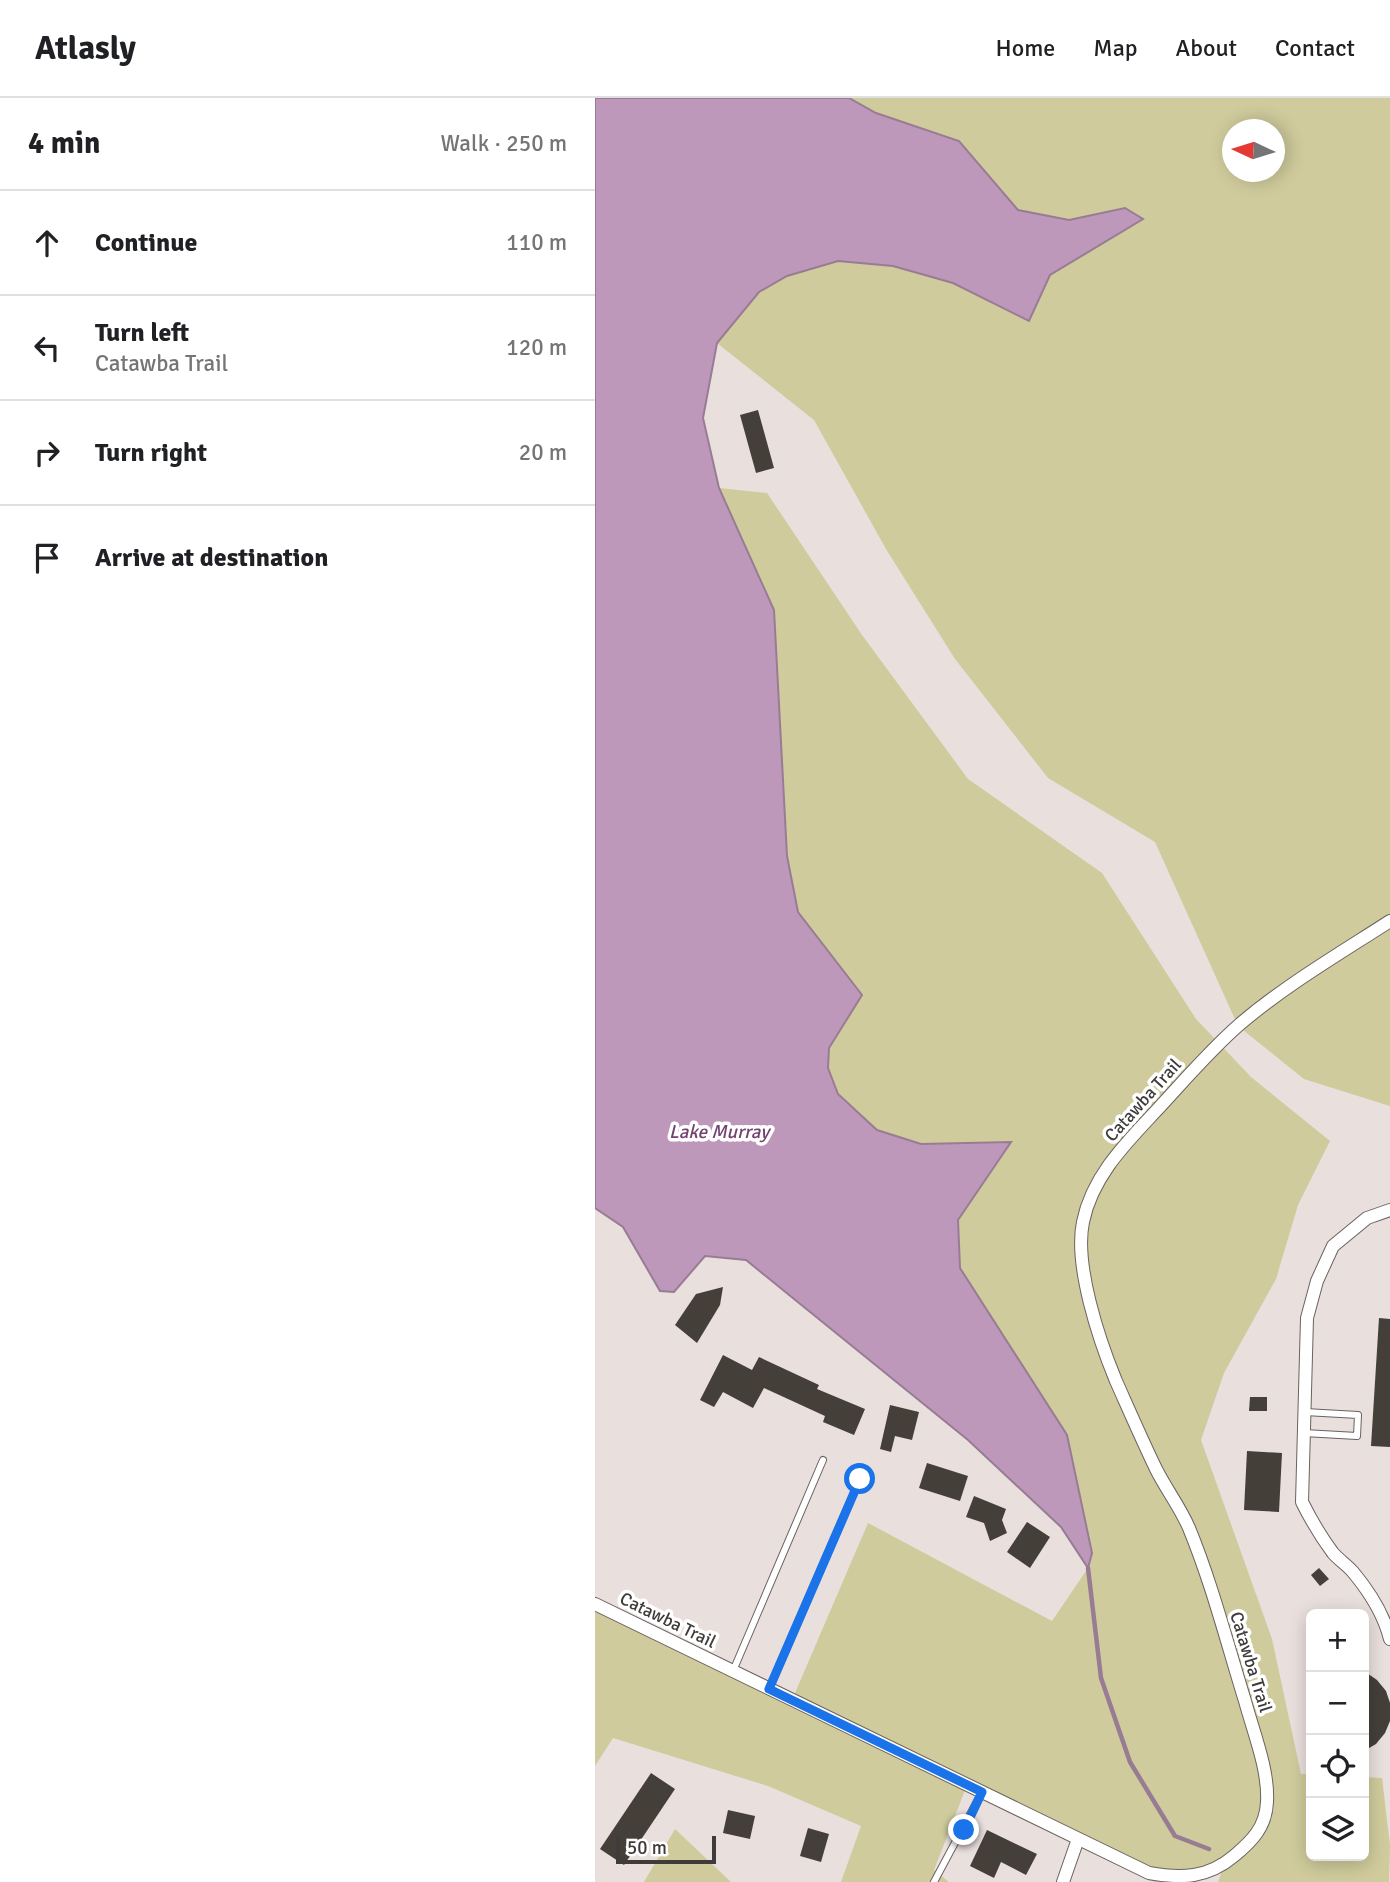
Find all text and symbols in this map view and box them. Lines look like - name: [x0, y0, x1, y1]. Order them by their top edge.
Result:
- text: Atlasly: [35, 28, 136, 69]
- text: Home: [995, 33, 1055, 63]
- text: Map: [1093, 33, 1138, 63]
- text: About: [1176, 33, 1237, 63]
- text: Contact: [1275, 33, 1355, 63]
- north arrow: [1222, 119, 1285, 182]
- text: 4 min: [28, 125, 100, 162]
- text: Walk · 250 m: [441, 129, 567, 158]
- icon: ahead: [28, 224, 66, 262]
- text: Continue: [95, 227, 197, 259]
- text: 110 m: [506, 228, 567, 257]
- text: Turn left: [95, 317, 189, 349]
- icon: left: [28, 329, 66, 367]
- text: 120 m: [506, 333, 567, 362]
- text: Catawba Trail: [95, 349, 228, 378]
- icon: right: [28, 434, 66, 472]
- text: Turn right: [95, 437, 207, 469]
- text: 20 m: [519, 438, 567, 467]
- icon: arrive: [28, 539, 66, 577]
- text: Arrive at destination: [95, 542, 328, 574]
- street label: Catawba Trail: [1100, 1054, 1186, 1146]
- water label: Lake Murray: [669, 1120, 771, 1144]
- route start: [844, 1463, 875, 1494]
- street label: Catawba Trail: [616, 1587, 720, 1653]
- street label: Catawba Trail: [1225, 1609, 1277, 1715]
- map controls: [1306, 1609, 1369, 1861]
- button: +: [1306, 1609, 1369, 1672]
- button: −: [1306, 1672, 1369, 1735]
- button: locate: [1306, 1735, 1369, 1798]
- button: layers: [1306, 1798, 1369, 1861]
- route end: [948, 1814, 979, 1845]
- scale bar: [616, 1833, 716, 1865]
- text: 50 m: [627, 1836, 667, 1860]

